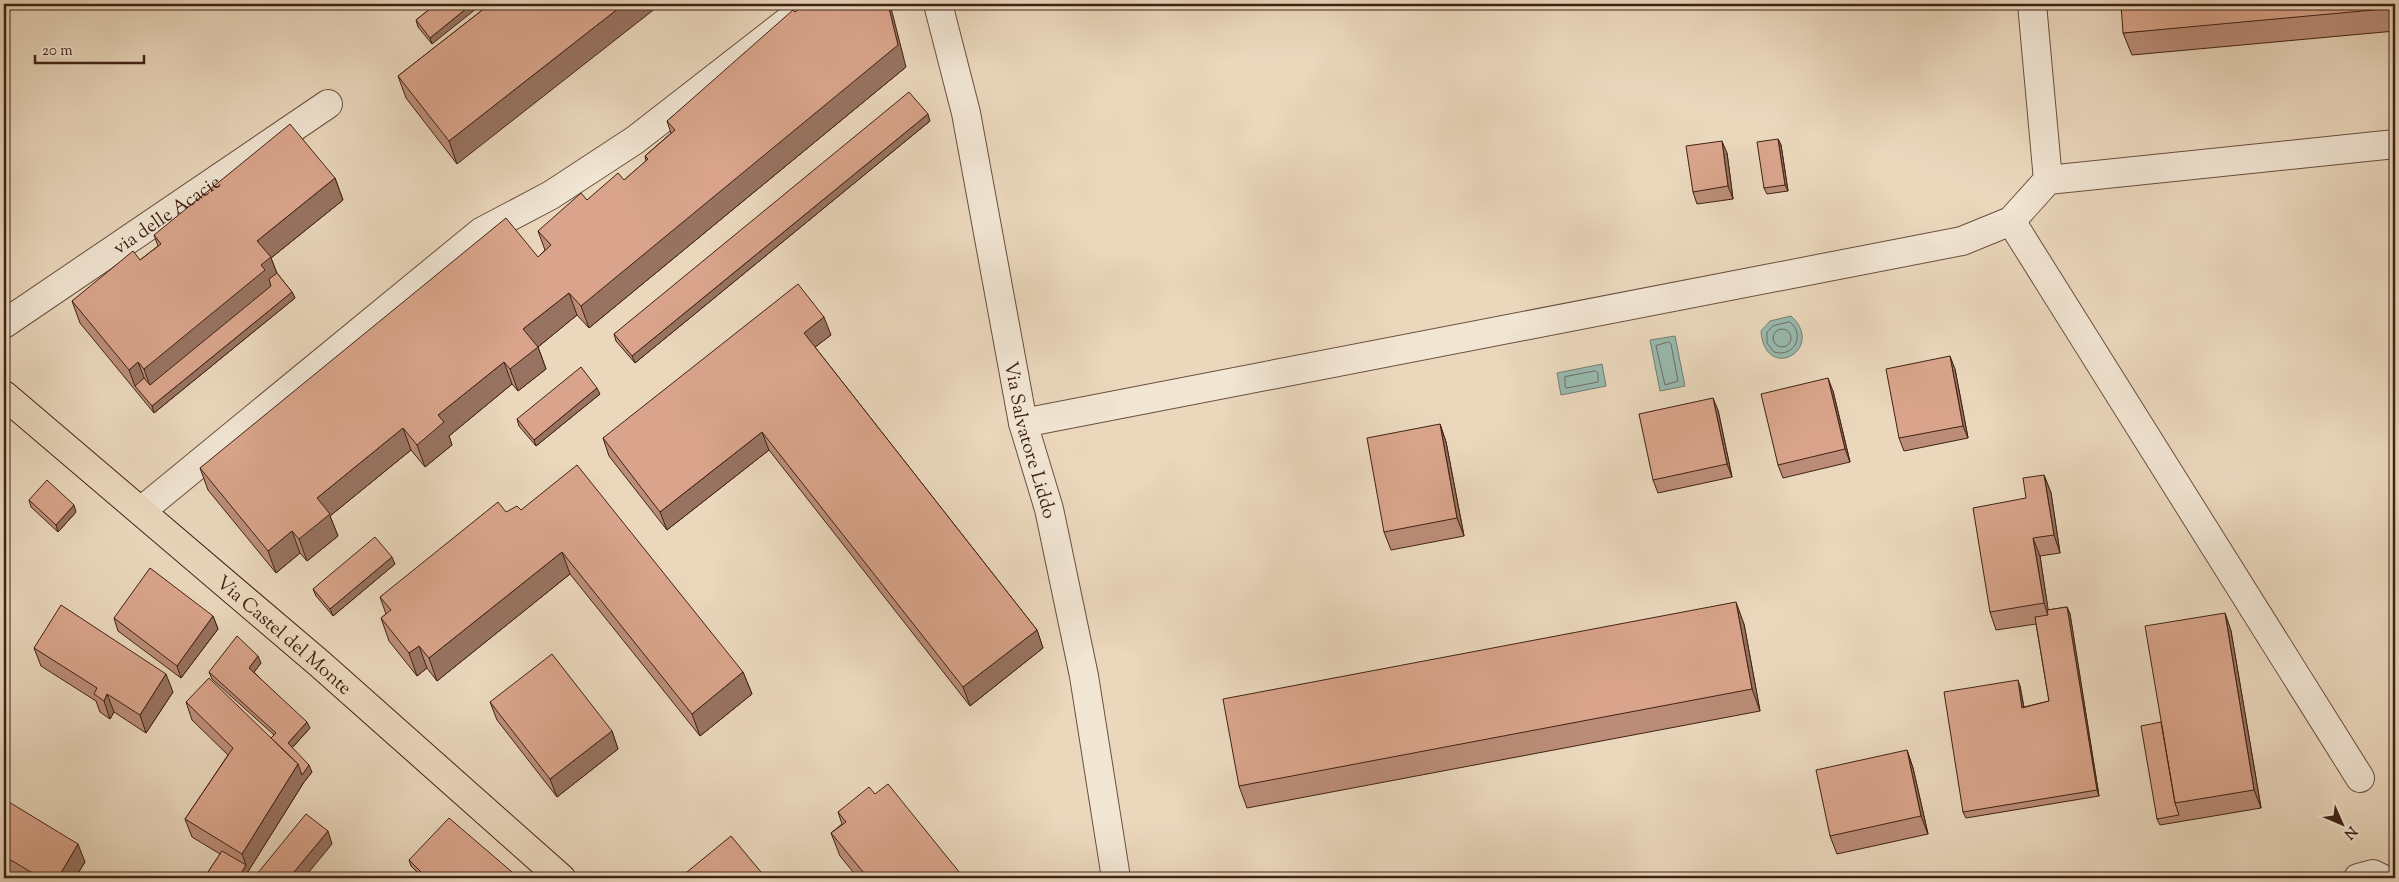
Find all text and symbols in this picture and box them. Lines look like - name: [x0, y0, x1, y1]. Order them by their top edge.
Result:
- scale bar: [35, 32, 144, 64]
- text: 20 m: [42, 41, 73, 62]
- street label: via delle Acacie: [108, 170, 227, 262]
- street label: Via Salvatore Liddo: [996, 360, 1062, 521]
- street label: Via Castel del Monte: [209, 570, 357, 702]
- north arrow: [2316, 800, 2366, 850]
- text: N: [2339, 821, 2361, 843]

